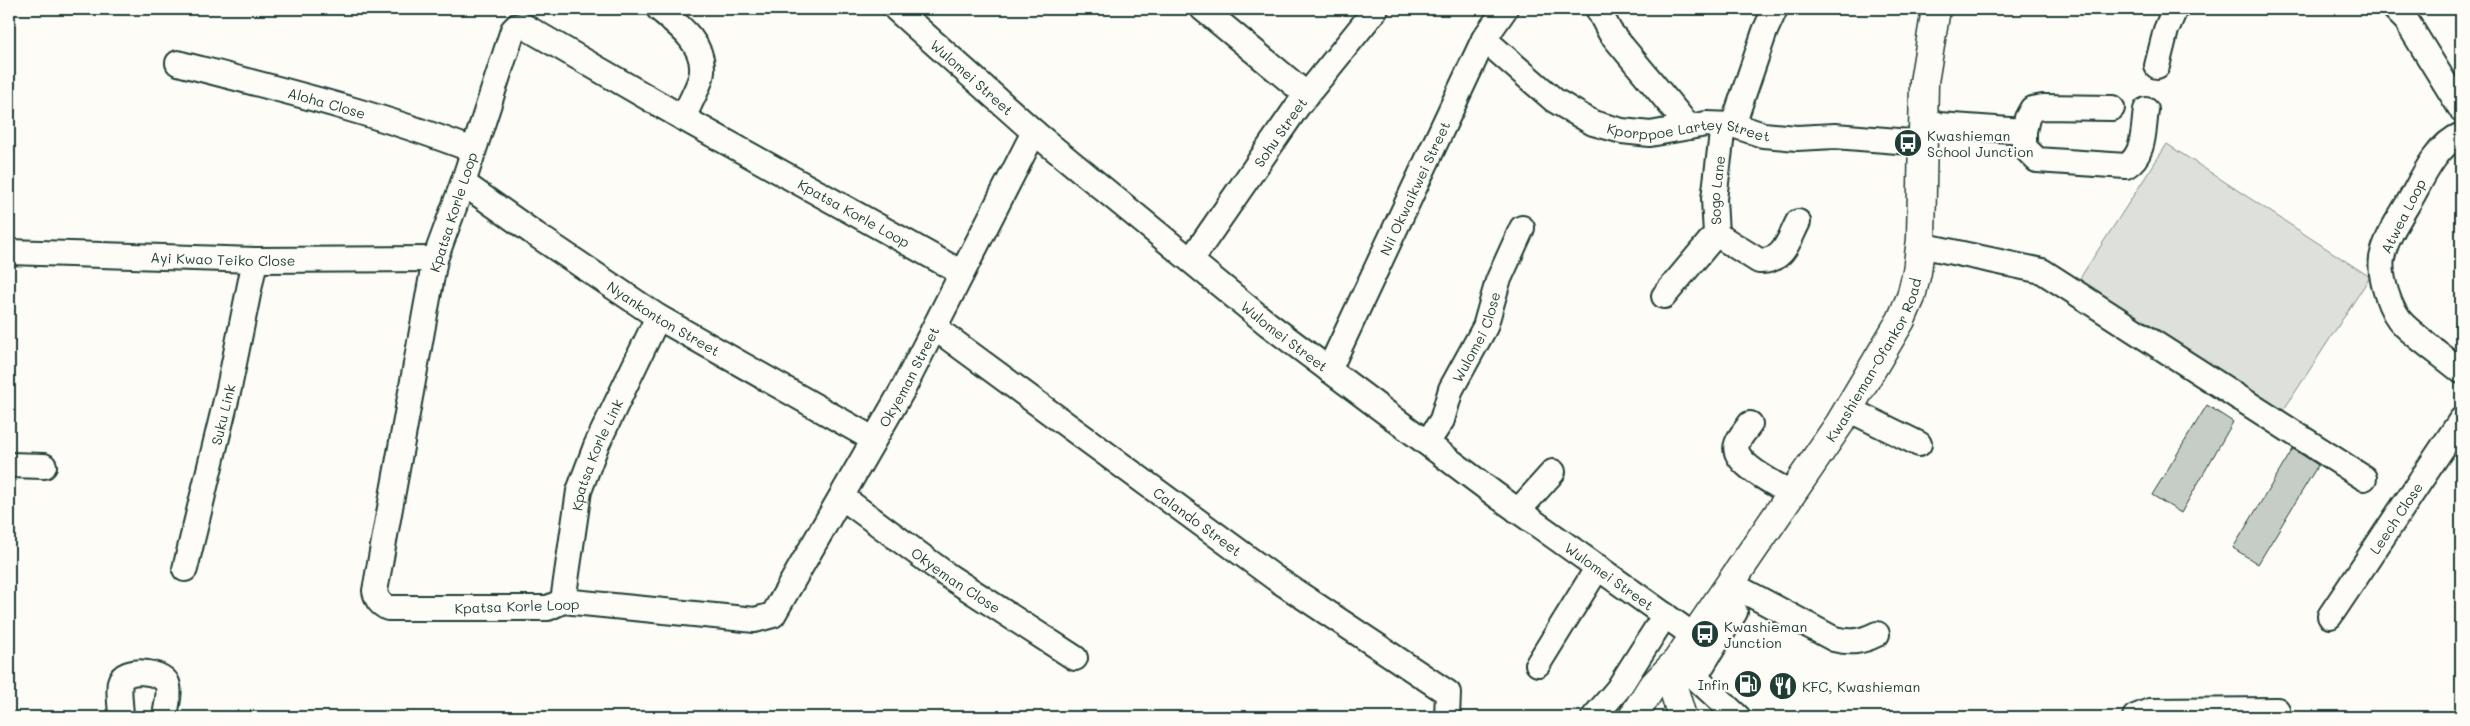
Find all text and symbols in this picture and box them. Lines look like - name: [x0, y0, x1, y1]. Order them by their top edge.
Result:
- street label: Wulomei Street: [927, 35, 1018, 119]
- street label: Aloha Close: [286, 83, 368, 123]
- street label: Sohu Street: [1249, 93, 1311, 170]
- street label: Kporppoe Lartey Street: [1605, 115, 1771, 145]
- street label: Nii Okwaikwei Street: [1375, 118, 1454, 258]
- place label: Kwashieman School Junction: [1927, 126, 2033, 161]
- bus stop icon: Kwashieman School Junction: [1893, 128, 1923, 158]
- street label: Kpatsa Korle Loop: [425, 150, 481, 274]
- street label: Sogo Lane: [1704, 154, 1729, 225]
- street label: Kpatsa Korle Loop: [795, 174, 913, 252]
- street label: Atwea Loop: [2376, 176, 2430, 256]
- street label: Ayi Kwao Teiko Close: [150, 247, 295, 270]
- street label: Nyankonton Street: [604, 276, 723, 360]
- street label: Kwashieman-Ofankor Road: [1821, 276, 1925, 445]
- street label: Wulomei Close: [1447, 289, 1504, 385]
- street label: Wulomei Street: [1237, 296, 1332, 375]
- street label: Okyeman Street: [874, 323, 943, 430]
- street label: Suku Link: [206, 382, 239, 447]
- street label: Kpatsa Korle Link: [567, 395, 627, 512]
- street label: Leech Close: [2365, 478, 2426, 558]
- street label: Calando Street: [1150, 482, 1246, 560]
- street label: Wulomei Street: [1561, 538, 1658, 614]
- street label: Okyeman Close: [908, 542, 1004, 617]
- street label: Kpatsa Korle Loop: [454, 594, 580, 618]
- place label: Kwashieman Junction: [1724, 617, 1807, 652]
- bus stop icon: Kwashieman Junction: [1690, 619, 1720, 649]
- fuel station icon: Infin: [1733, 669, 1763, 699]
- restaurant icon: KFC, Kwashieman: [1768, 671, 1798, 701]
- place label: Infin: [1698, 675, 1729, 694]
- place label: KFC, Kwashieman: [1802, 677, 1920, 696]

